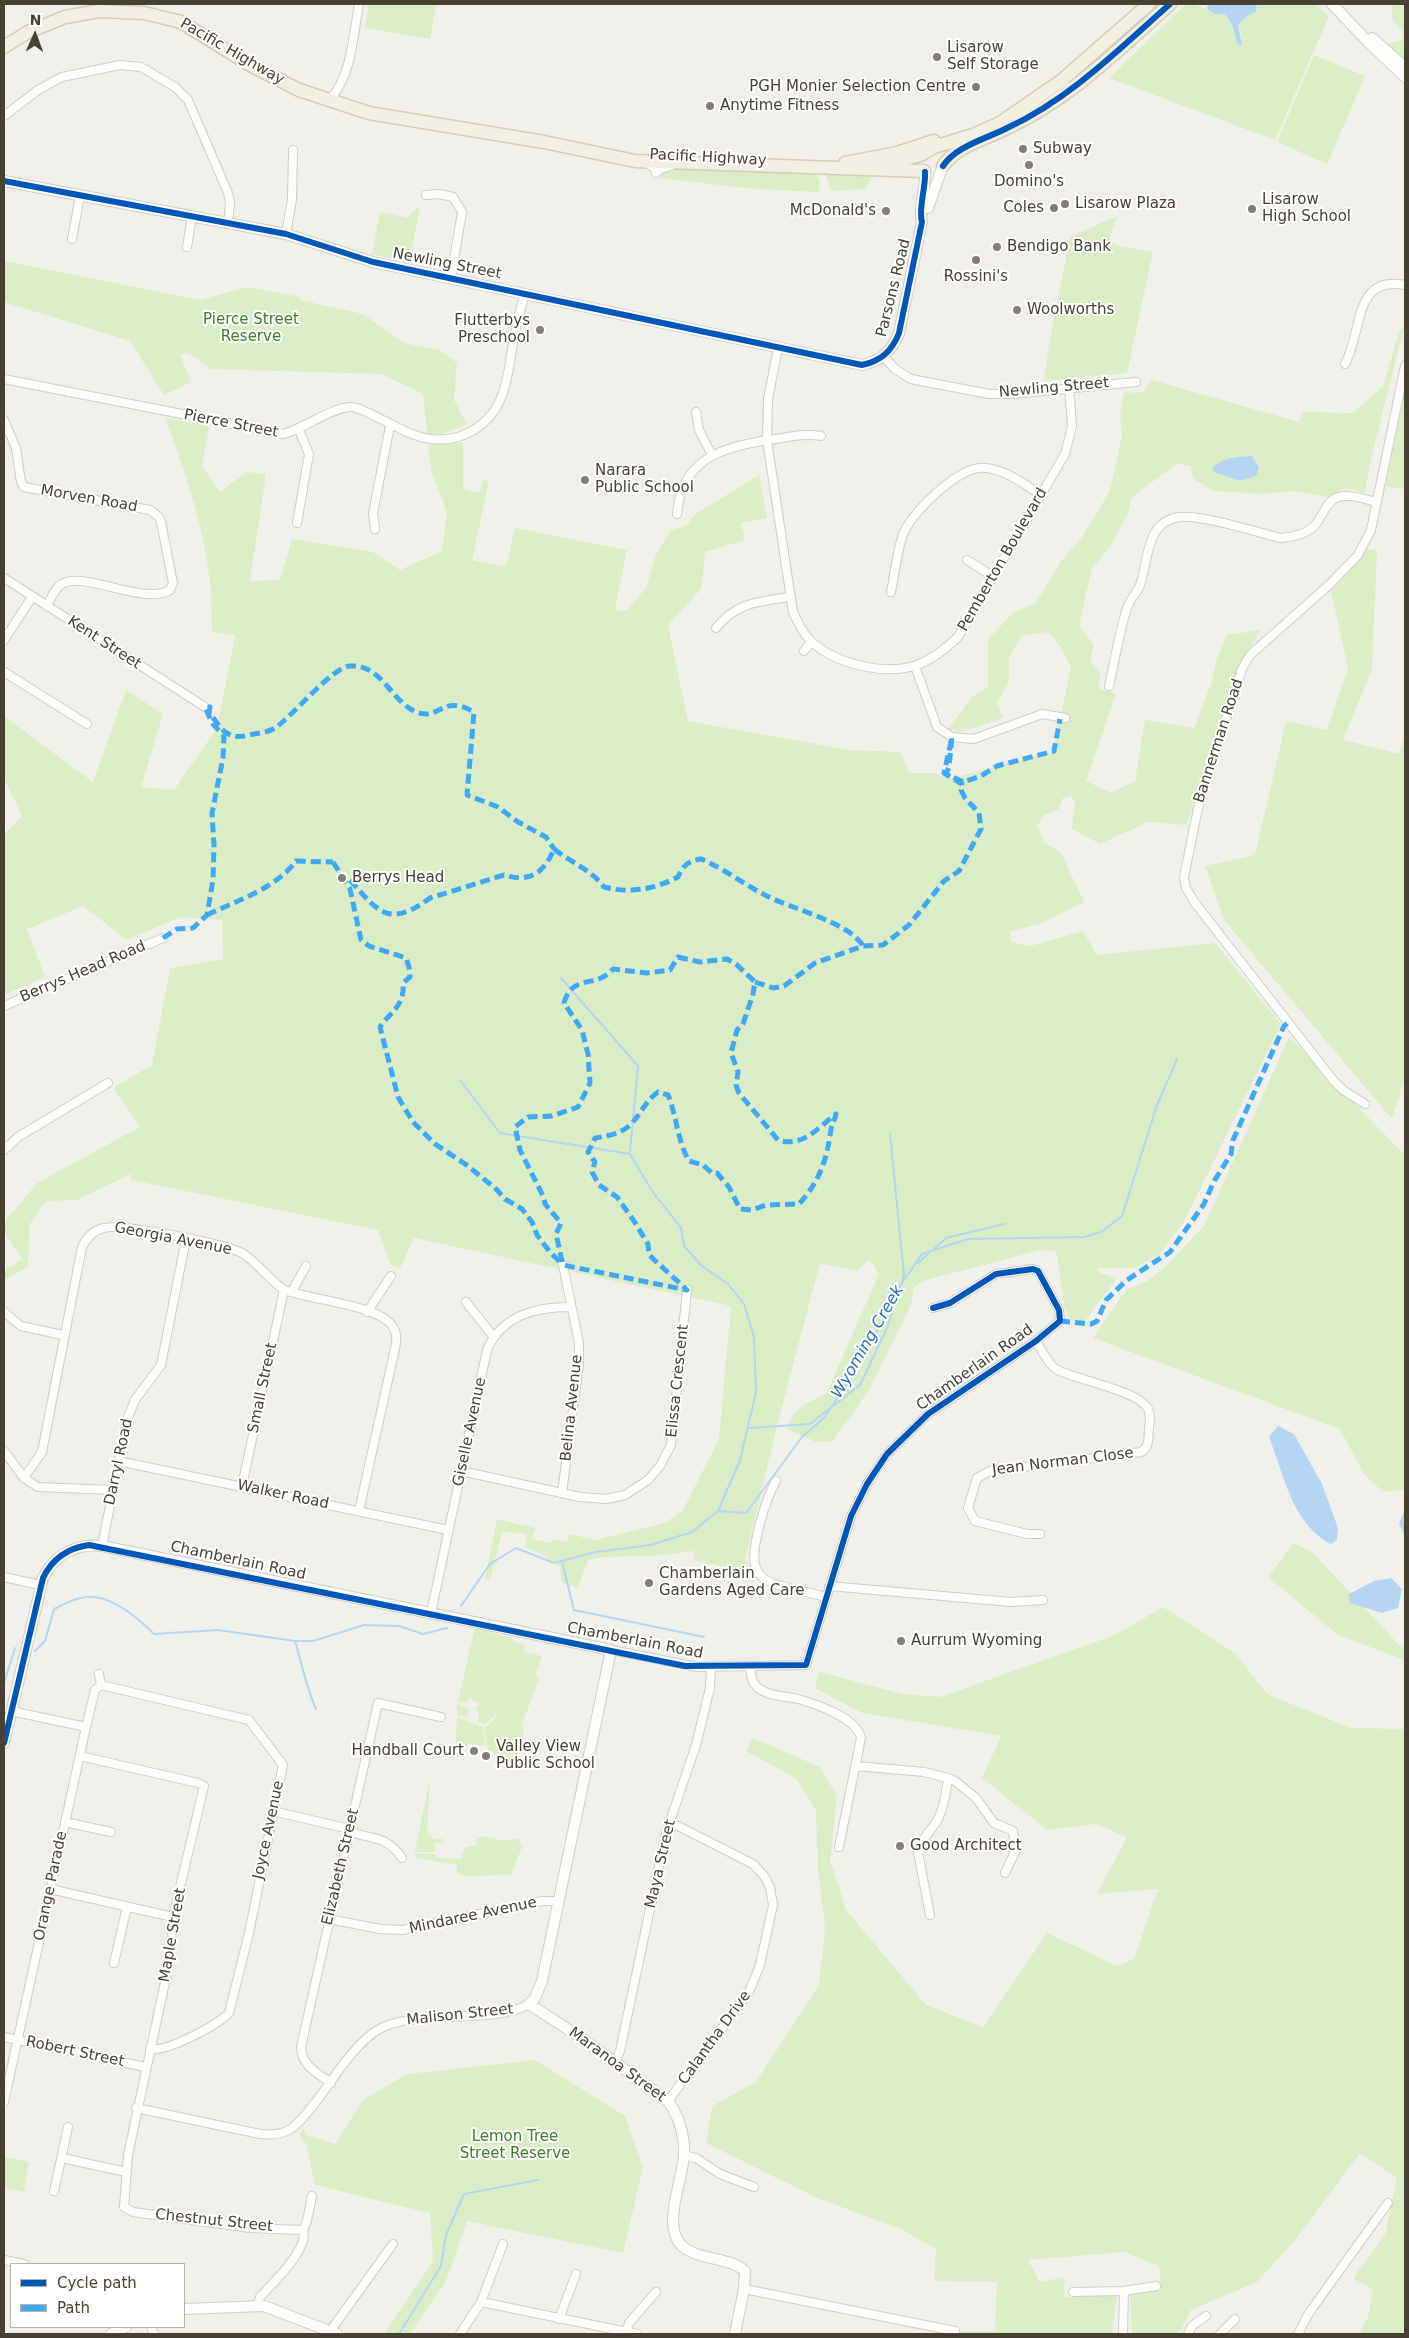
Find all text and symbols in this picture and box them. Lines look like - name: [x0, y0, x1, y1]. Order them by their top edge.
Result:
- north arrow: [10, 10, 60, 60]
- text: N: [29, 12, 42, 28]
- street label: Pacific Highway: [177, 15, 287, 89]
- place label: Lisarow Self Storage: [947, 39, 1039, 74]
- marker: Lisarow Self Storage: [931, 51, 943, 63]
- place label: PGH Monier Selection Centre: [749, 78, 966, 96]
- marker: PGH Monier Selection Centre: [970, 81, 982, 93]
- place label: Anytime Fitness: [720, 97, 839, 115]
- marker: Anytime Fitness: [704, 100, 716, 112]
- place label: Subway: [1033, 140, 1092, 158]
- marker: Subway: [1017, 143, 1029, 155]
- street label: Pacific Highway: [649, 146, 767, 170]
- marker: Domino's: [1023, 159, 1035, 171]
- place label: Domino's: [994, 173, 1064, 191]
- place label: Lisarow High School: [1262, 191, 1351, 226]
- place label: Lisarow Plaza: [1075, 195, 1176, 213]
- marker: Lisarow Plaza: [1059, 198, 1071, 210]
- place label: Coles: [1003, 199, 1044, 217]
- place label: McDonald's: [790, 202, 876, 220]
- marker: Coles: [1048, 202, 1060, 214]
- marker: Lisarow High School: [1246, 203, 1258, 215]
- marker: McDonald's: [880, 205, 892, 217]
- street label: Parsons Road: [873, 237, 915, 339]
- place label: Bendigo Bank: [1007, 238, 1111, 256]
- marker: Bendigo Bank: [991, 241, 1003, 253]
- street label: Newling Street: [391, 245, 503, 283]
- marker: Rossini's: [970, 254, 982, 266]
- place label: Rossini's: [944, 268, 1008, 286]
- place label: Woolworths: [1027, 301, 1114, 319]
- marker: Woolworths: [1011, 304, 1023, 316]
- park label: Pierce Street Reserve: [203, 311, 299, 346]
- place label: Flutterbys Preschool: [454, 312, 530, 347]
- marker: Flutterbys Preschool: [534, 324, 546, 336]
- street label: Newling Street: [998, 374, 1110, 402]
- street label: Pierce Street: [182, 406, 280, 442]
- place label: Narara Public School: [595, 462, 694, 497]
- marker: Narara Public School: [579, 474, 591, 486]
- street label: Morven Road: [39, 482, 139, 516]
- street label: Pemberton Boulevard: [955, 485, 1051, 635]
- street label: Kent Street: [64, 613, 144, 673]
- street label: Bannerman Road: [1190, 677, 1248, 805]
- place label: Berrys Head: [352, 869, 444, 887]
- marker: Berrys Head: [336, 872, 348, 884]
- street label: Berrys Head Road: [17, 937, 149, 1007]
- street label: Georgia Avenue: [113, 1219, 233, 1259]
- water label: Wyoming Creek: [828, 1282, 908, 1402]
- street label: Chamberlain Road: [913, 1321, 1037, 1415]
- street label: Elissa Crescent: [663, 1324, 693, 1438]
- street label: Small Street: [245, 1341, 281, 1435]
- street label: Belina Avenue: [557, 1354, 587, 1462]
- street label: Giselle Avenue: [450, 1376, 490, 1488]
- street label: Darryl Road: [101, 1417, 137, 1507]
- street label: Jean Norman Close: [991, 1444, 1135, 1480]
- street label: Walker Road: [236, 1477, 330, 1513]
- street label: Chamberlain Road: [169, 1538, 307, 1584]
- place label: Chamberlain Gardens Aged Care: [659, 1565, 805, 1600]
- marker: Chamberlain Gardens Aged Care: [643, 1577, 655, 1589]
- street label: Chamberlain Road: [565, 1619, 705, 1663]
- place label: Aurrum Wyoming: [911, 1632, 1042, 1650]
- marker: Aurrum Wyoming: [895, 1635, 907, 1647]
- place label: Valley View Public School: [496, 1738, 595, 1773]
- place label: Handball Court: [351, 1742, 464, 1760]
- marker: Handball Court: [468, 1745, 480, 1757]
- marker: Valley View Public School: [480, 1750, 492, 1762]
- street label: Joyce Avenue: [250, 1779, 288, 1881]
- street label: Elizabeth Street: [319, 1807, 363, 1927]
- street label: Maya Street: [642, 1818, 680, 1910]
- street label: Orange Parade: [31, 1829, 71, 1943]
- place label: Good Architect: [910, 1837, 1022, 1855]
- marker: Good Architect: [894, 1840, 906, 1852]
- street label: Maple Street: [156, 1886, 190, 1984]
- street label: Mindaree Avenue: [407, 1894, 539, 1938]
- street label: Calantha Drive: [675, 1987, 755, 2089]
- street label: Malison Street: [406, 2000, 514, 2030]
- street label: Maranoa Street: [565, 2024, 669, 2106]
- street label: Robert Street: [24, 2033, 126, 2071]
- park label: Lemon Tree Street Reserve: [460, 2128, 570, 2163]
- street label: Chestnut Street: [154, 2206, 274, 2236]
- legend: [10, 2263, 185, 2328]
- text: Cycle path: [57, 2274, 137, 2292]
- text: Path: [57, 2299, 90, 2317]

